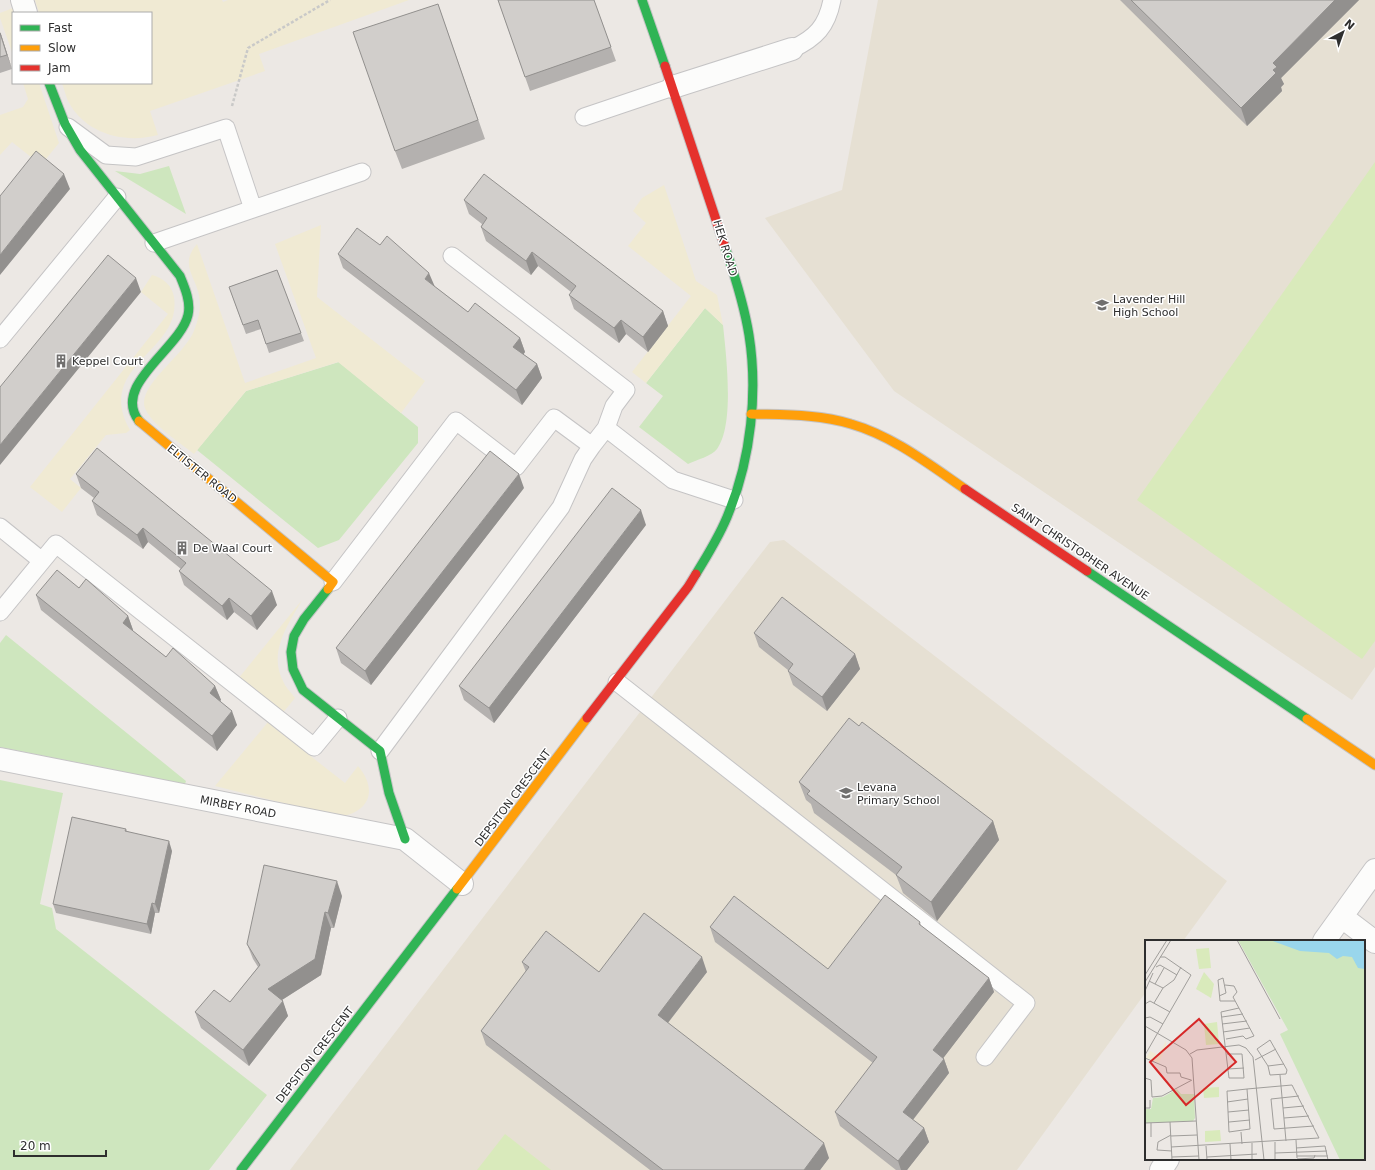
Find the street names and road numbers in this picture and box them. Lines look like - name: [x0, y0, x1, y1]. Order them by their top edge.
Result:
- street label: HEK ROAD: [710, 218, 740, 278]
- street label: ELTISTER ROAD: [165, 442, 239, 506]
- street label: SAINT CHRISTOPHER AVENUE: [1009, 501, 1151, 603]
- street label: DEPSITON CRESCENT: [472, 747, 554, 849]
- street label: MIRBEY ROAD: [199, 793, 277, 821]
- street label: DEPSITON CRESCENT: [273, 1004, 357, 1106]

